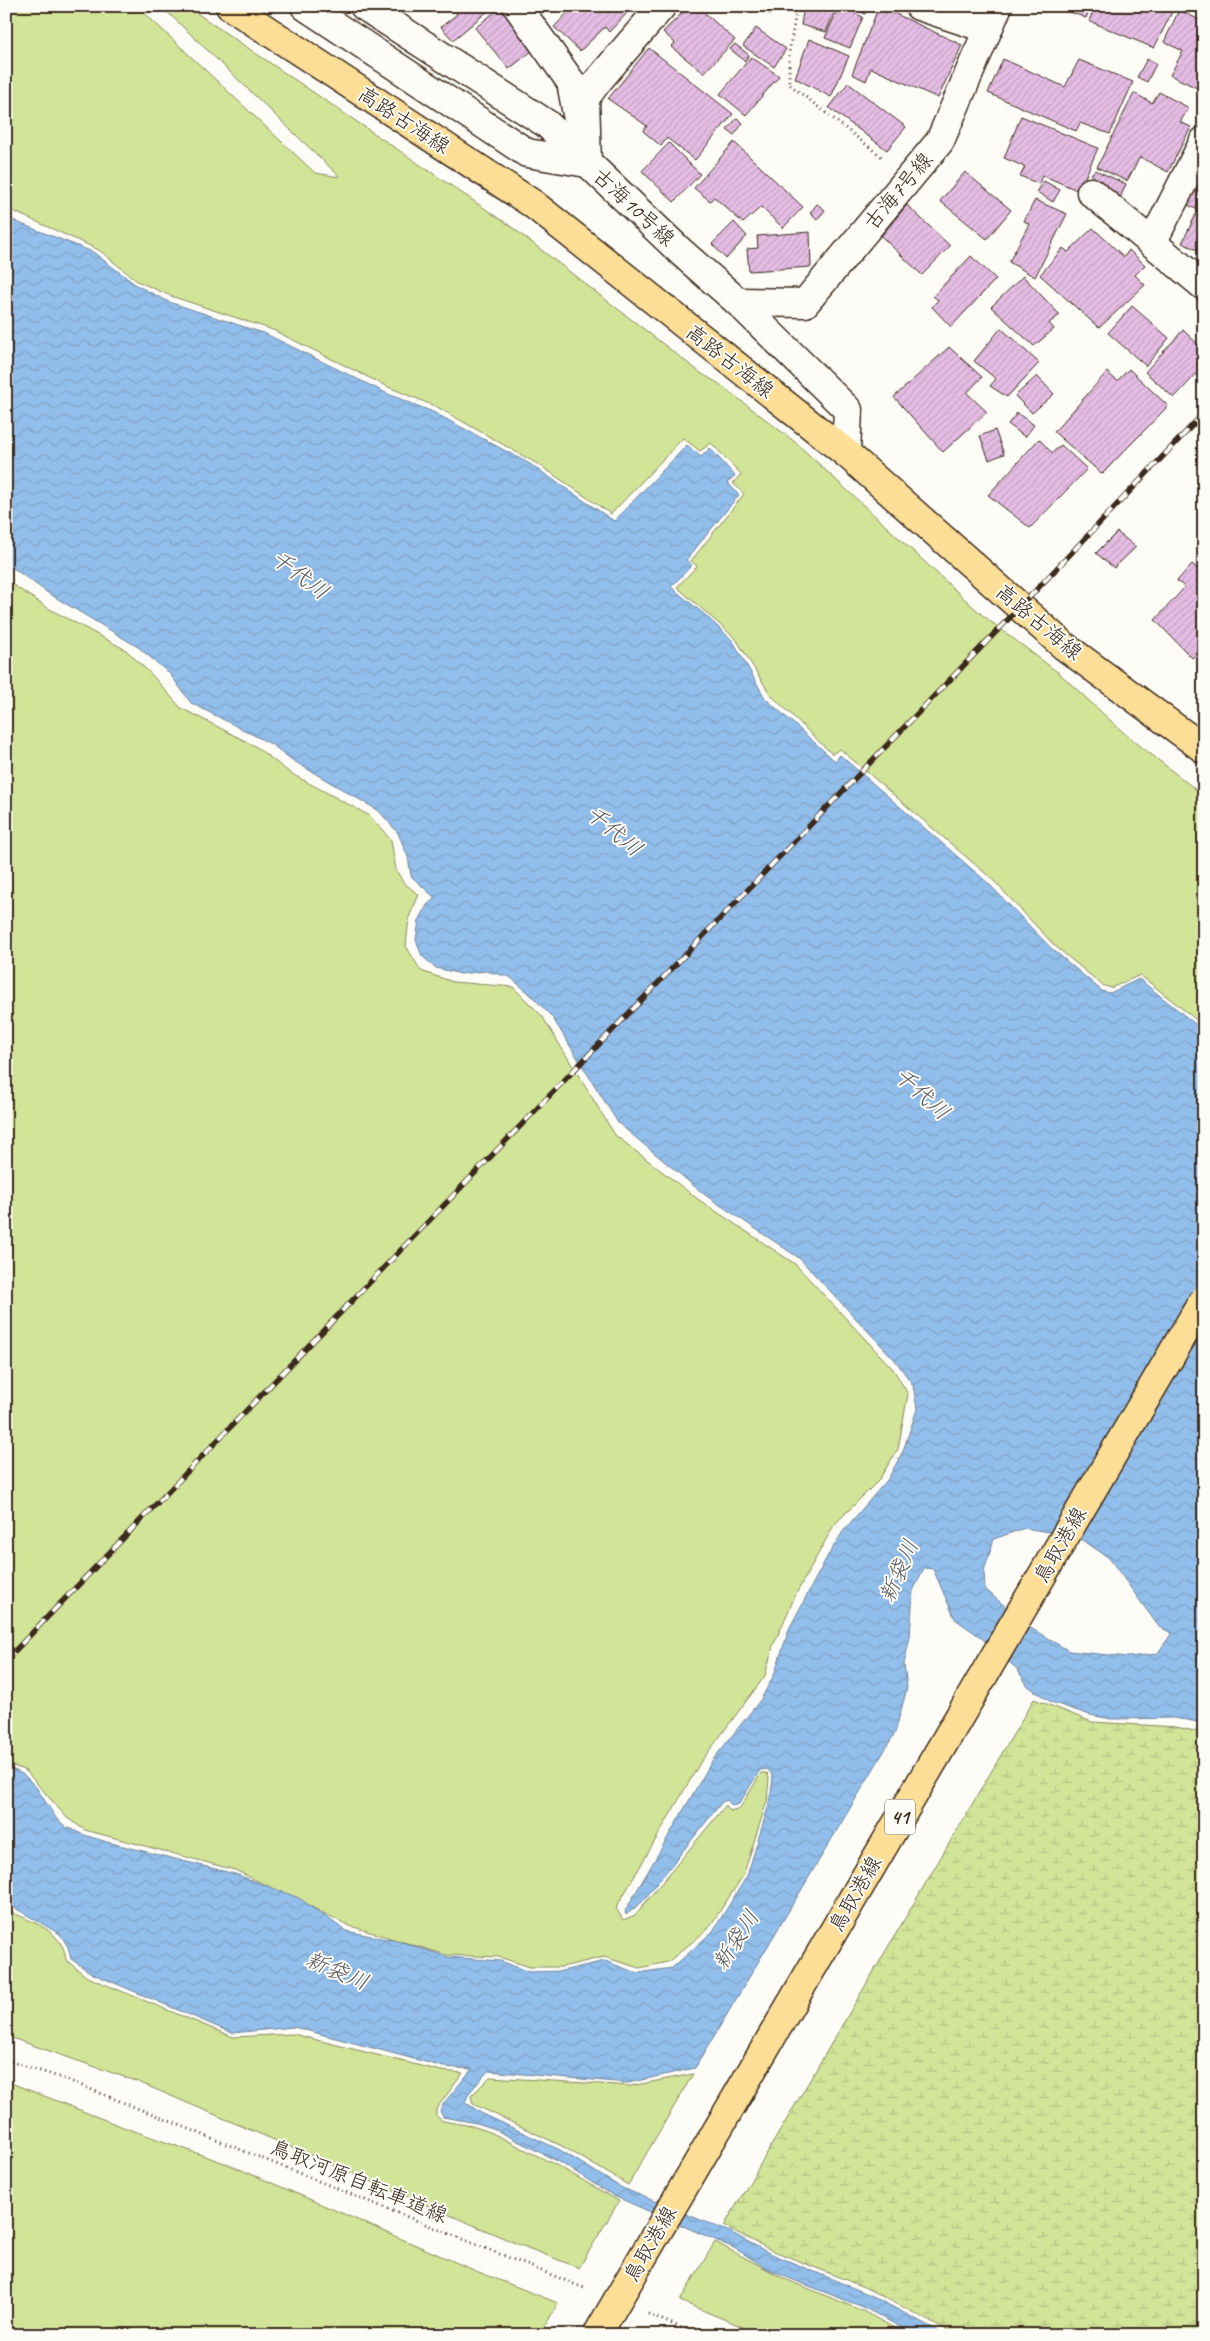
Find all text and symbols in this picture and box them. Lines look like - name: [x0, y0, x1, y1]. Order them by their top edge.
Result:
- street label: 高路古海線: [353, 81, 455, 159]
- street label: 古海7号線: [858, 147, 938, 235]
- street label: 古海10号線: [588, 162, 680, 252]
- street label: 高路古海線: [681, 318, 779, 404]
- water label: 千代川: [265, 544, 335, 606]
- street label: 高路古海線: [990, 578, 1088, 666]
- water label: 千代川: [580, 799, 648, 863]
- water label: 千代川: [888, 1062, 956, 1126]
- street label: 鳥取港線: [1028, 1502, 1092, 1588]
- water label: 新袋川: [873, 1535, 925, 1607]
- road number: 41: [885, 1800, 915, 1834]
- street label: 鳥取港線: [823, 1851, 887, 1937]
- water label: 新袋川: [706, 1905, 766, 1975]
- water label: 新袋川: [301, 1945, 373, 1997]
- street label: 鳥取河原自転車道線: [267, 2134, 451, 2228]
- street label: 鳥取港線: [618, 2201, 682, 2287]

